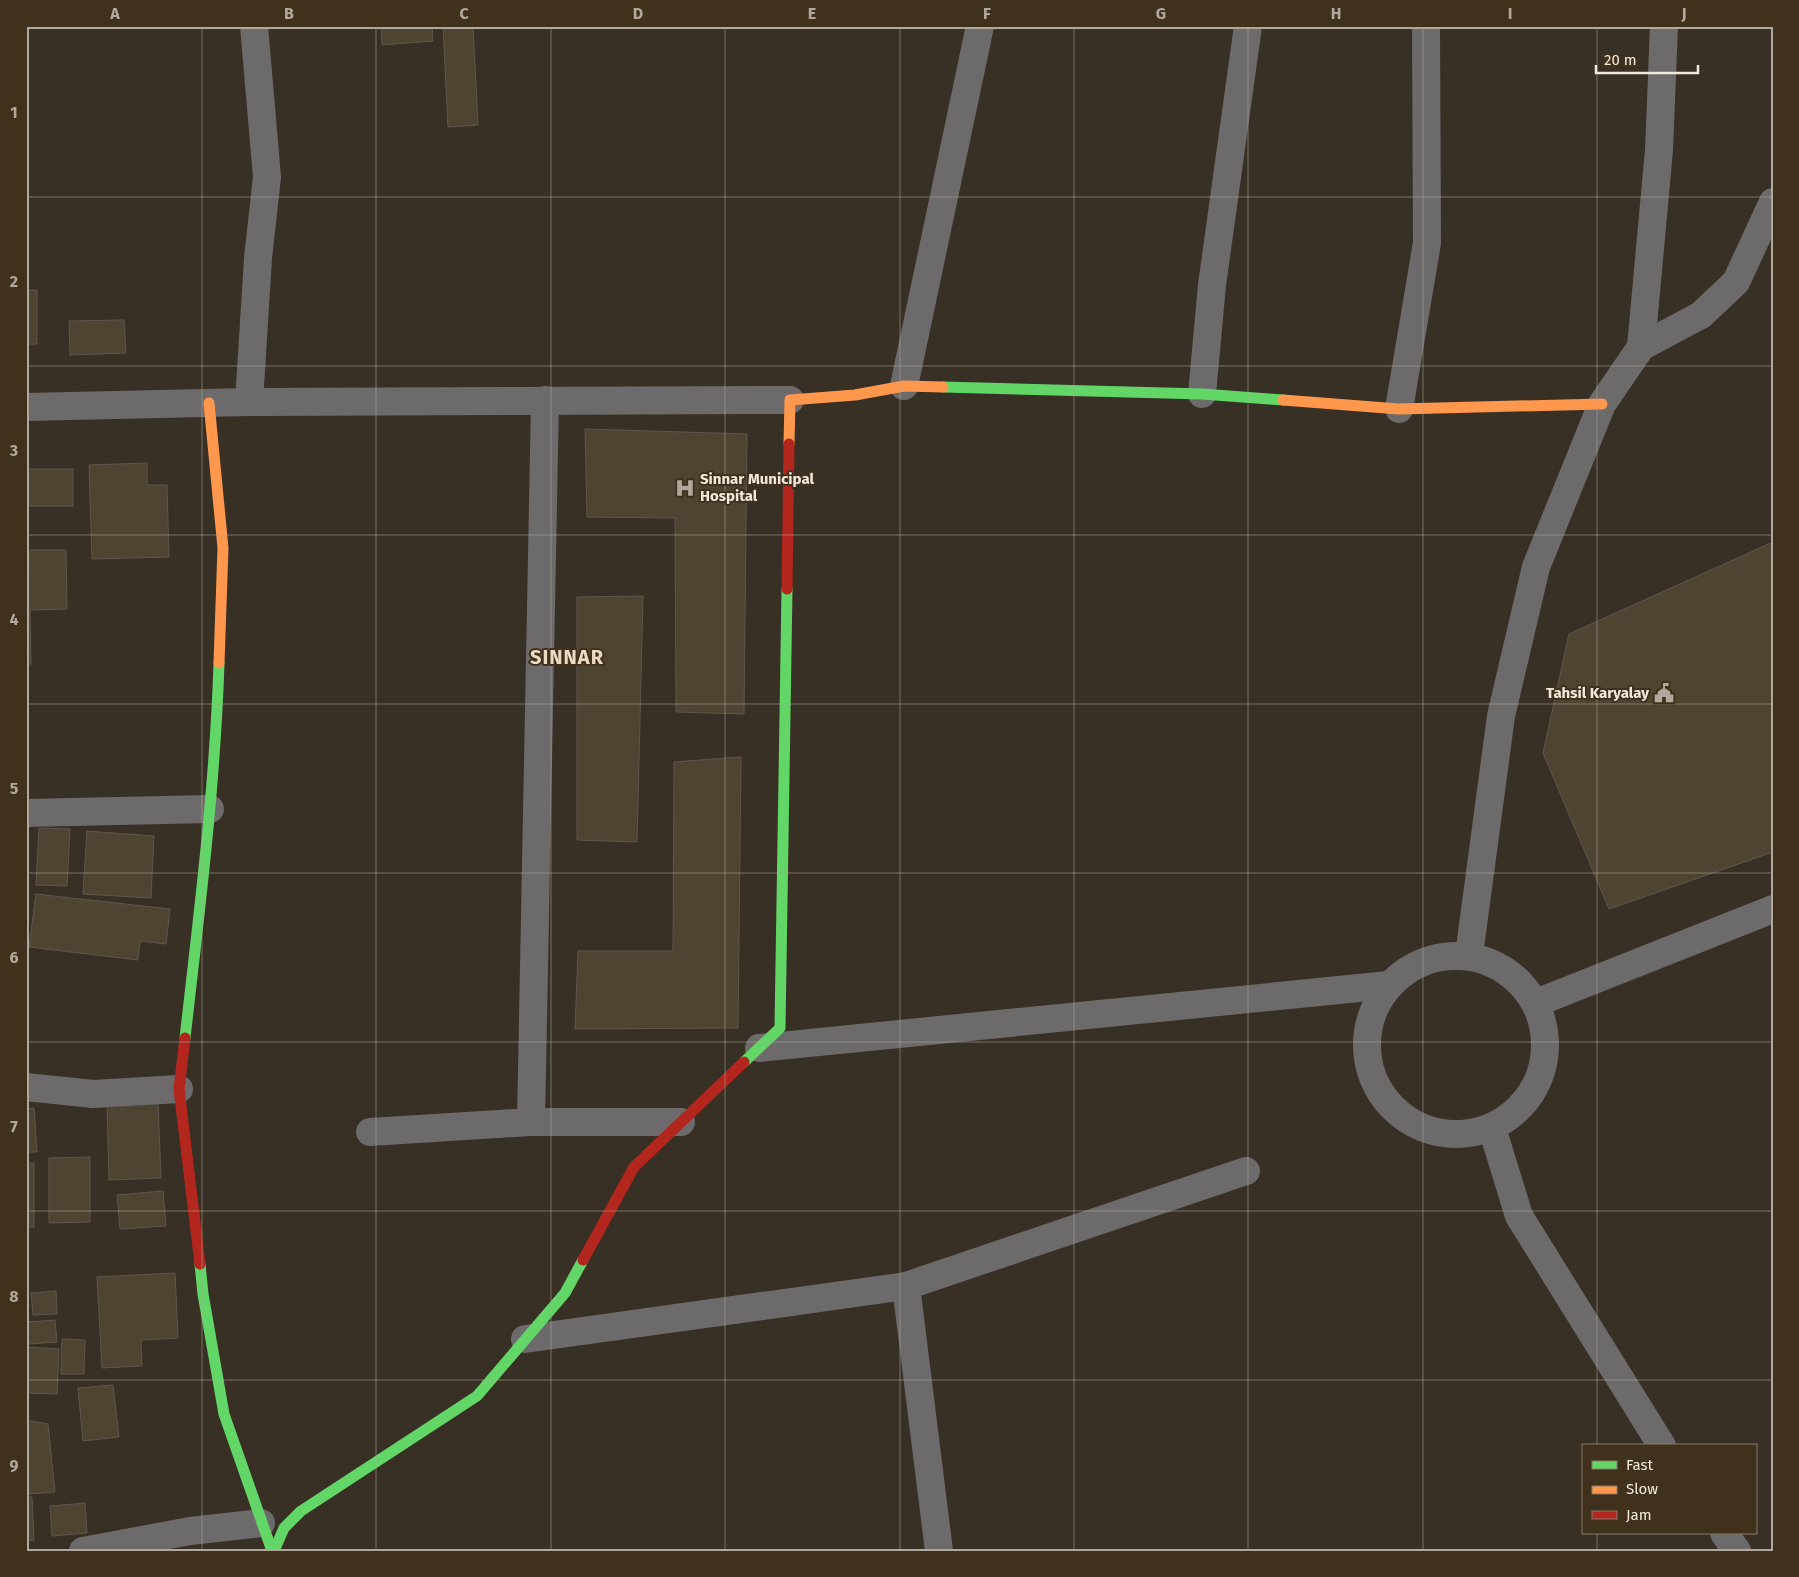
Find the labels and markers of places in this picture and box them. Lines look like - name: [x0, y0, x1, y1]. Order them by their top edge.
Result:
- place label: Sinnar Municipal Hospital: [700, 470, 814, 505]
- hospital icon: Sinnar Municipal Hospital: [674, 477, 696, 499]
- public building icon: Tahsil Karyalay: [1653, 682, 1675, 704]
- place label: Tahsil Karyalay: [1546, 684, 1649, 702]

